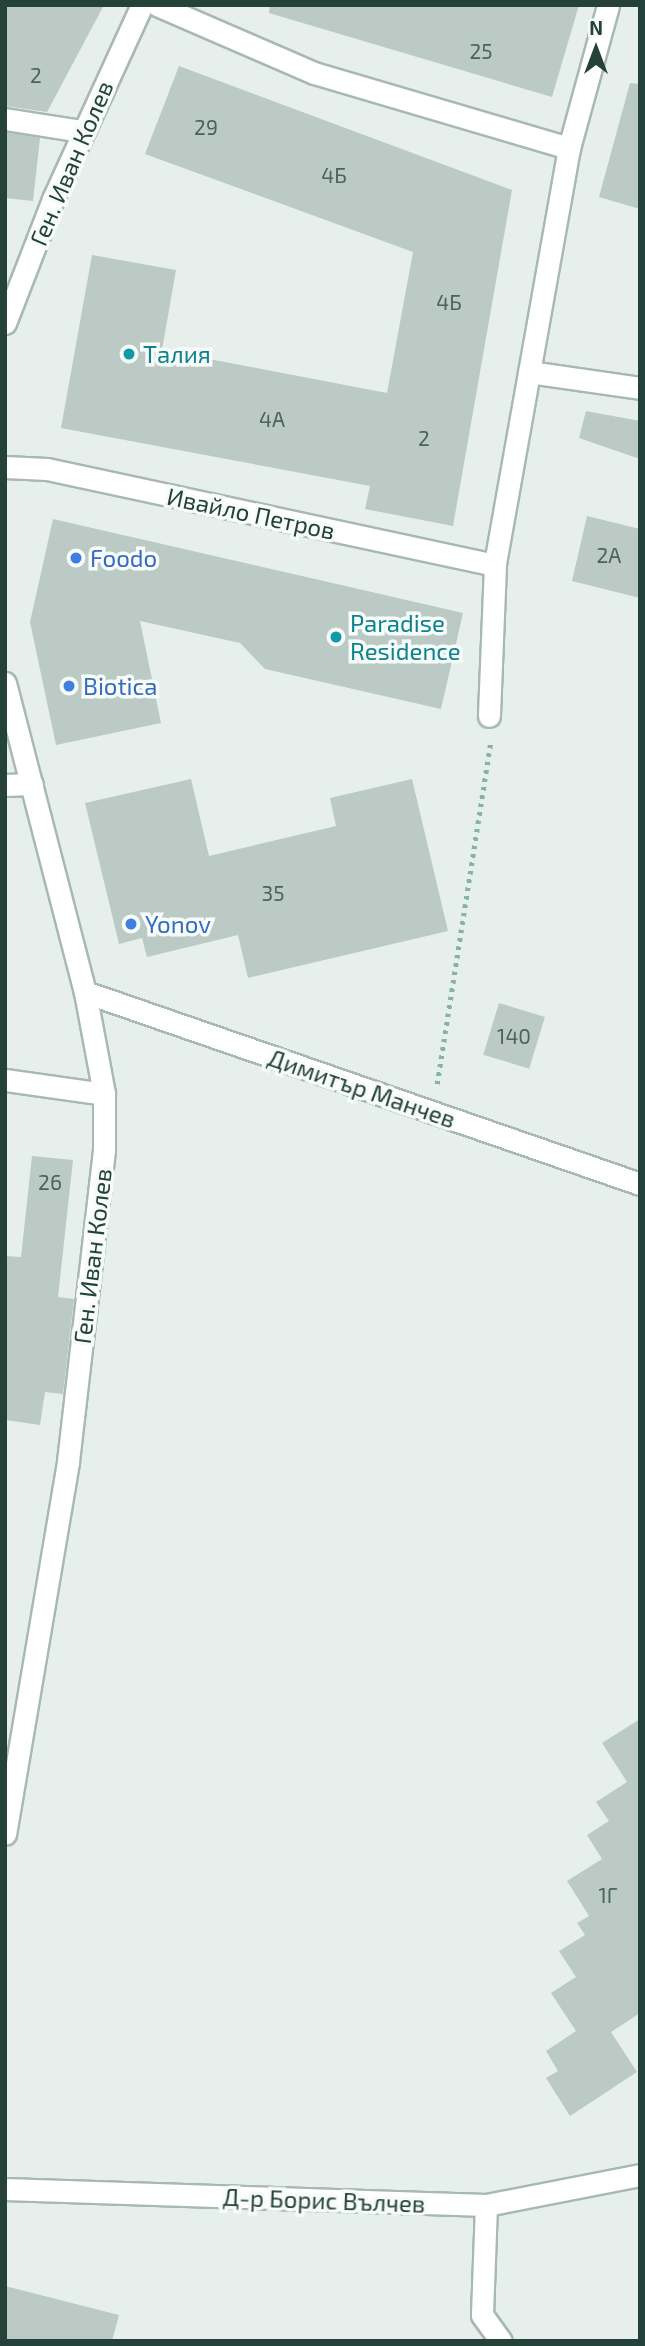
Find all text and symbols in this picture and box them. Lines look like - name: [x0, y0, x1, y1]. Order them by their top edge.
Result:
- north arrow: [561, 14, 631, 84]
- text: N: [589, 16, 603, 39]
- house number: 25: [469, 38, 493, 64]
- house number: 2: [30, 62, 42, 88]
- street label: Ген. Иван Колев: [23, 76, 119, 250]
- house number: 29: [194, 114, 218, 140]
- house number: 4Б: [321, 162, 347, 188]
- house number: 4Б: [436, 289, 462, 315]
- place label: Талия: [143, 340, 211, 368]
- marker: Талия: [121, 346, 137, 362]
- house number: 4А: [259, 406, 285, 432]
- house number: 2: [418, 425, 430, 451]
- street label: Ивайло Петров: [164, 481, 338, 545]
- house number: 2А: [597, 542, 621, 568]
- place label: Foodo: [90, 544, 157, 572]
- marker: Foodo: [68, 550, 84, 566]
- place label: Paradise Residence: [350, 609, 461, 665]
- marker: Paradise Residence: [328, 629, 344, 645]
- place label: Biotica: [83, 672, 157, 700]
- marker: Biotica: [61, 678, 77, 694]
- house number: 35: [262, 880, 284, 906]
- place label: Yonov: [145, 910, 211, 938]
- marker: Yonov: [123, 916, 139, 932]
- house number: 140: [497, 1023, 531, 1049]
- street label: Димитър Манчев: [264, 1042, 460, 1134]
- street label: Ген. Иван Колев: [67, 1167, 117, 1345]
- house number: 26: [38, 1169, 62, 1195]
- house number: 1Г: [598, 1882, 618, 1908]
- street label: Д-р Борис Вълчев: [222, 2182, 426, 2218]

